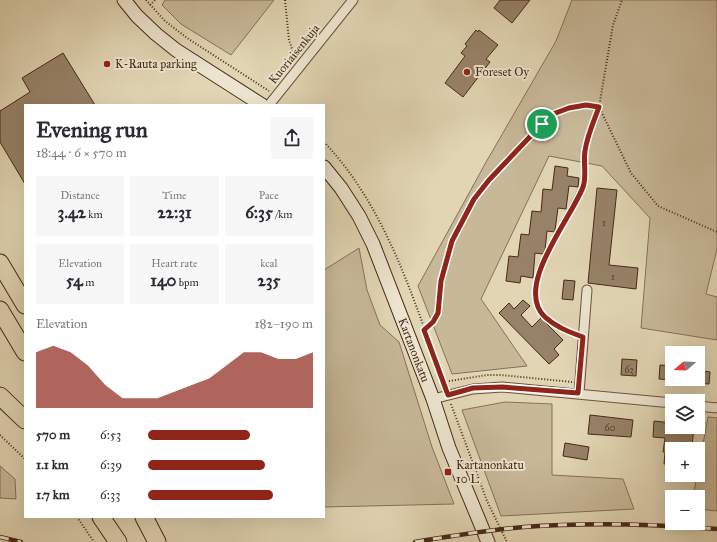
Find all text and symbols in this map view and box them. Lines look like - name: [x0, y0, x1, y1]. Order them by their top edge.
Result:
- street label: Kuoriaisenkuja: [266, 21, 323, 87]
- place label: K-Rauta parking: [115, 57, 197, 72]
- marker: K-Rauta parking: [102, 59, 112, 69]
- place label: Foreset Oy: [475, 65, 529, 79]
- marker: Foreset Oy: [462, 67, 472, 77]
- pin: [525, 107, 559, 141]
- icon: arrive: [531, 113, 553, 135]
- text: Evening run: [36, 116, 148, 143]
- button: share: [271, 117, 313, 159]
- text: 18:44 · 6 × 570 m: [36, 145, 127, 161]
- text: Distance: [60, 189, 100, 202]
- text: Time: [162, 189, 187, 202]
- text: Pace: [259, 189, 279, 202]
- text: 3.42: [58, 202, 86, 223]
- text: 22:31: [157, 202, 192, 223]
- text: 6:35: [245, 202, 273, 223]
- text: km: [86, 208, 103, 221]
- text: /km: [273, 208, 293, 221]
- house number: 1: [602, 217, 606, 229]
- text: Elevation: [58, 257, 102, 270]
- text: Heart rate: [151, 257, 198, 270]
- text: kcal: [260, 257, 277, 270]
- text: 54: [66, 270, 83, 291]
- text: 140: [150, 270, 176, 291]
- text: 235: [257, 270, 280, 291]
- house number: 1: [611, 271, 615, 283]
- text: m: [83, 276, 94, 289]
- text: bpm: [176, 276, 199, 289]
- text: Elevation: [36, 316, 88, 332]
- text: 182–190 m: [254, 316, 313, 332]
- street label: Kartanonkatu: [395, 316, 433, 385]
- north arrow: [665, 346, 705, 386]
- map controls: [665, 346, 705, 530]
- house number: 63: [624, 364, 634, 376]
- button: layers: [665, 394, 705, 434]
- house number: 60: [605, 422, 616, 434]
- text: 570 m: [36, 427, 70, 443]
- text: 6:53: [100, 427, 121, 443]
- button: +: [665, 442, 705, 482]
- text: 1.1 km: [36, 457, 69, 473]
- text: 6:39: [100, 457, 122, 473]
- place label: Kartanonkatu 10 L: [456, 458, 524, 486]
- marker: Kartanonkatu 10 L: [443, 467, 453, 477]
- text: 1.7 km: [36, 487, 70, 503]
- text: 6:33: [100, 487, 120, 503]
- button: −: [665, 490, 705, 530]

